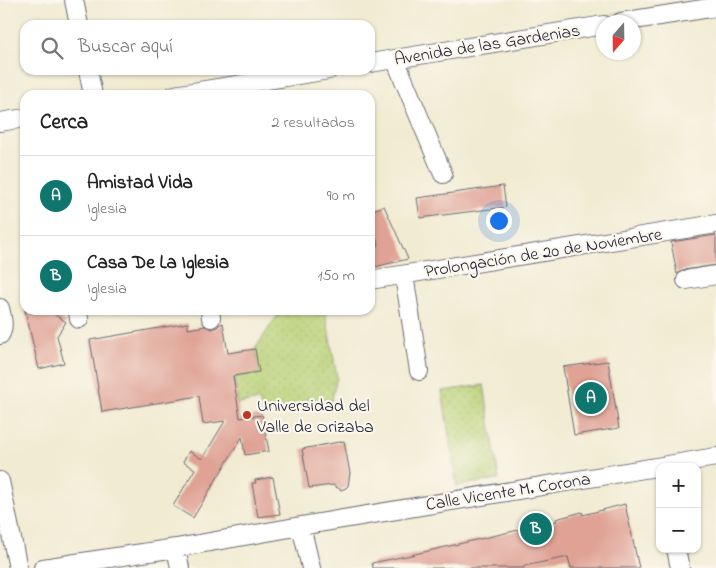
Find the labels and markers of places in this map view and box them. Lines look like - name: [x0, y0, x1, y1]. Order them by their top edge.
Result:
- pin: A: [575, 379, 607, 417]
- place label: Universidad del Valle de Orizaba: [256, 394, 374, 441]
- marker: Universidad del Valle de Orizaba: [241, 409, 253, 421]
- pin: B: [520, 510, 552, 548]

